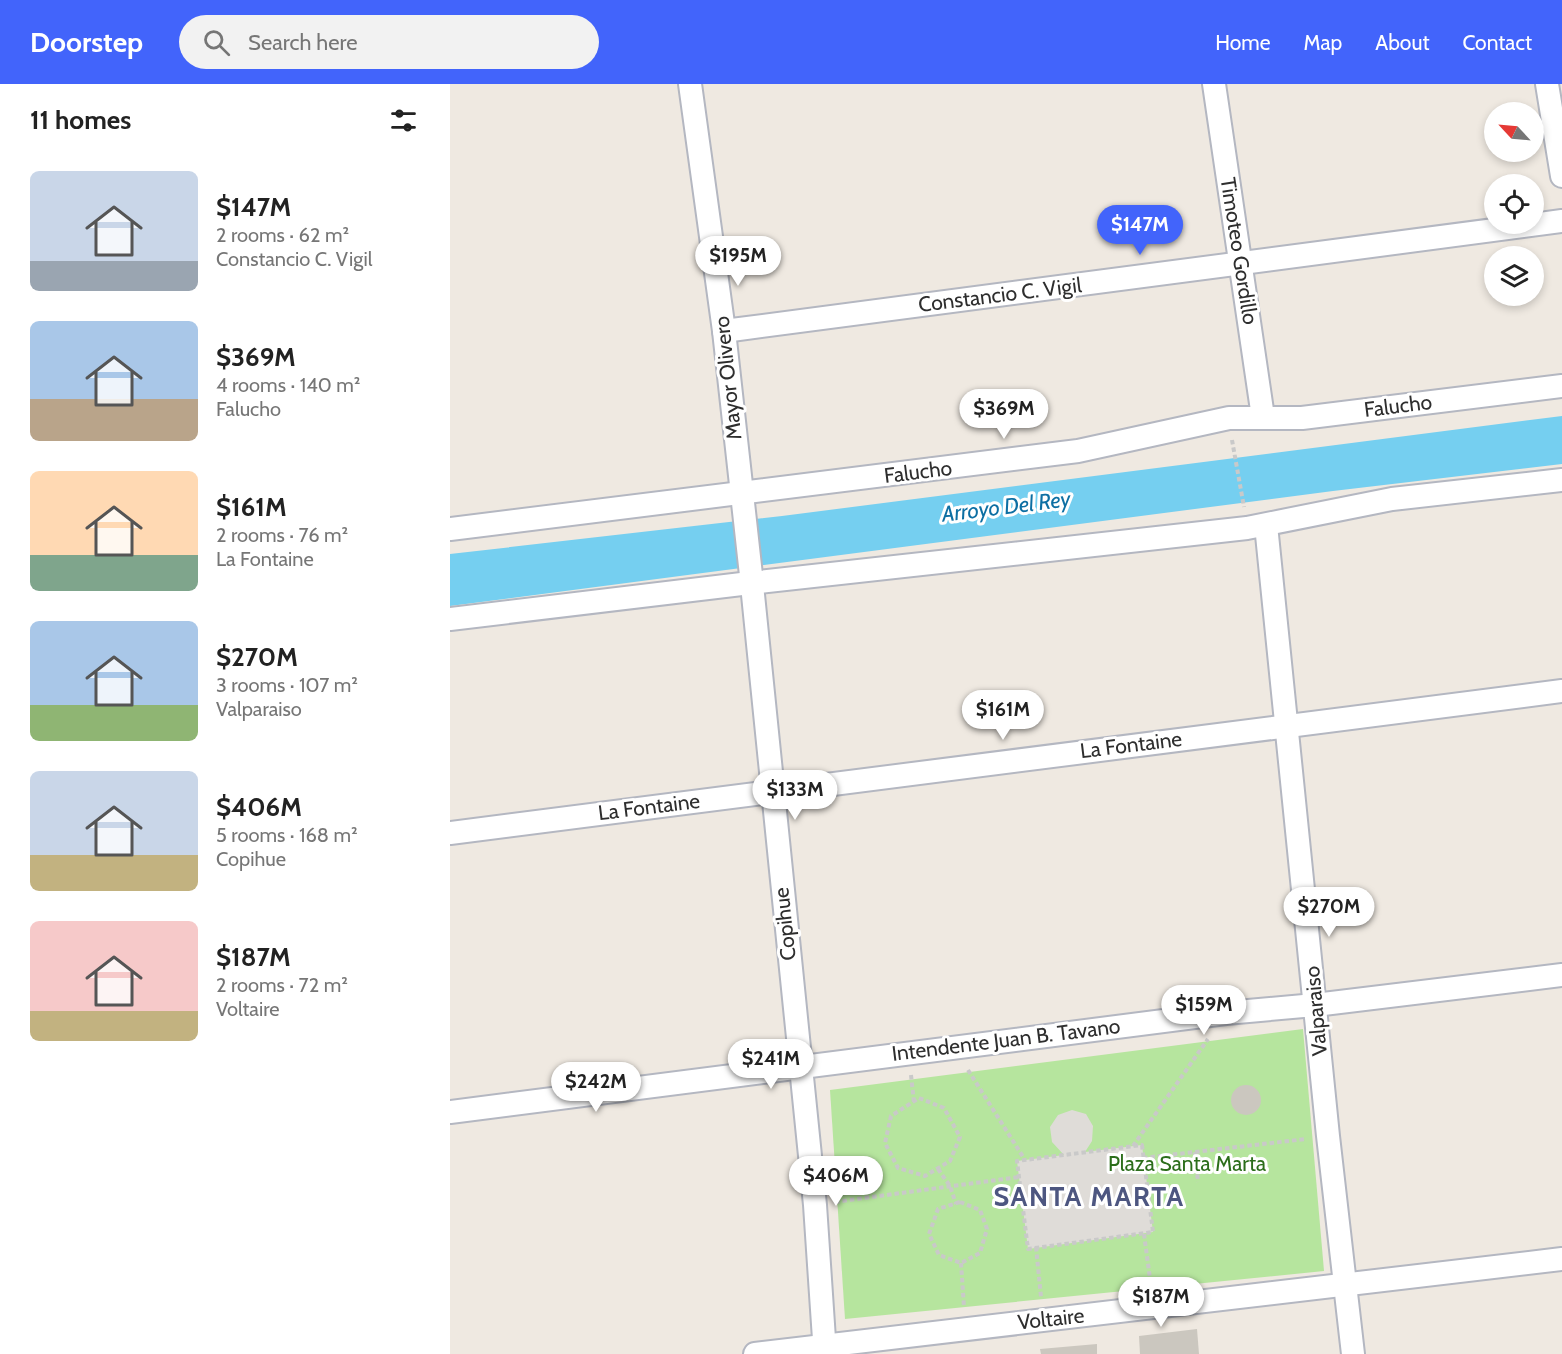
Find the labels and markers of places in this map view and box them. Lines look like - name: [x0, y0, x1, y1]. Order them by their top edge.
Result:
- pin: $147M: [1098, 205, 1182, 256]
- pin: $195M: [696, 236, 780, 287]
- pin: $369M: [962, 389, 1046, 440]
- pin: $161M: [961, 690, 1045, 741]
- pin: $133M: [753, 770, 837, 821]
- pin: $270M: [1287, 887, 1371, 938]
- pin: $159M: [1162, 985, 1246, 1036]
- pin: $241M: [729, 1039, 813, 1090]
- pin: $242M: [554, 1062, 638, 1113]
- pin: $406M: [794, 1156, 878, 1207]
- pin: $187M: [1119, 1277, 1203, 1328]

